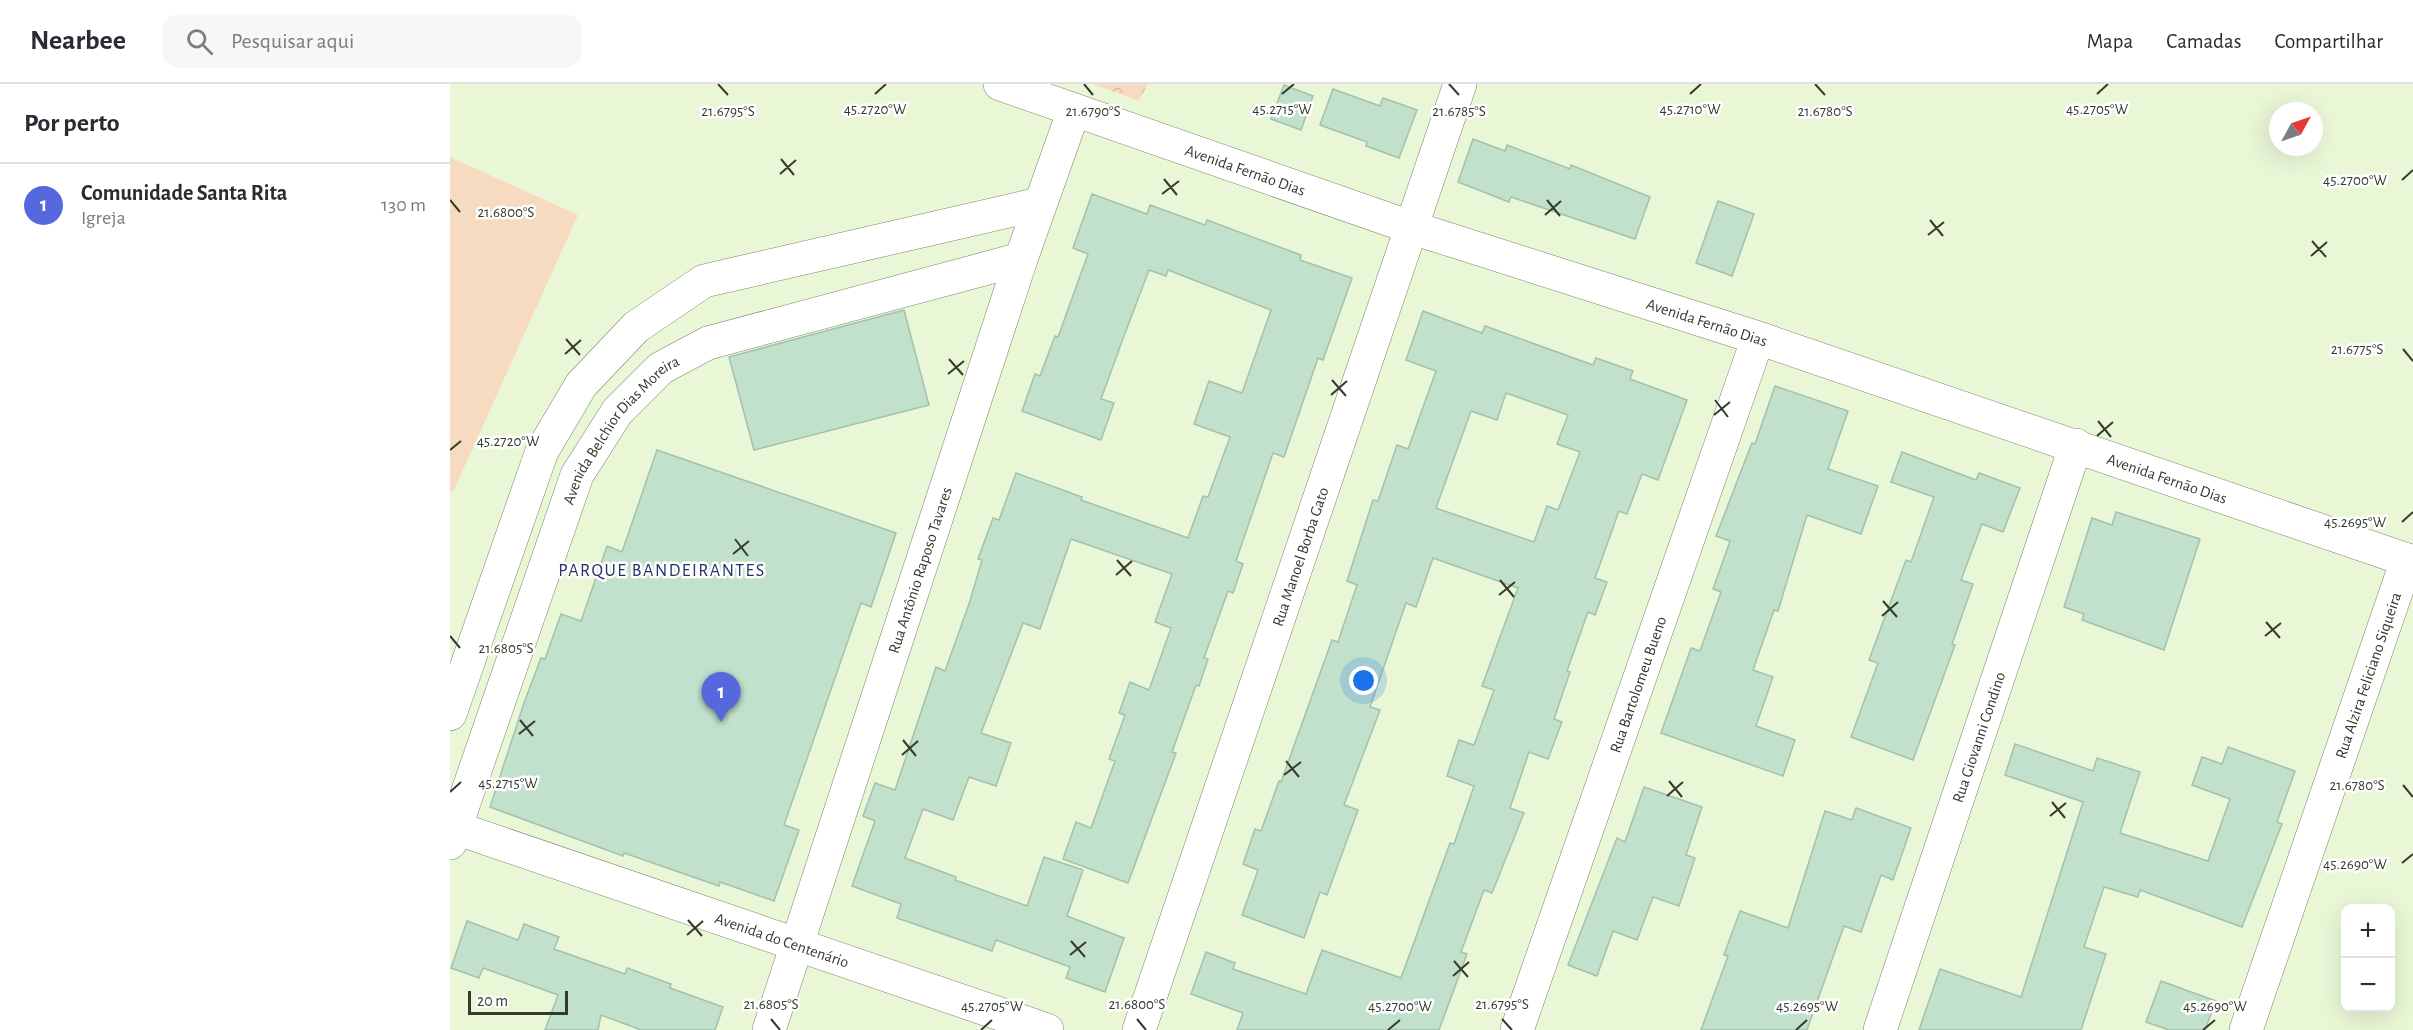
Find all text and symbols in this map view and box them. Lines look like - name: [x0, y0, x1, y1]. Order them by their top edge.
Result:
- search box: [162, 14, 582, 68]
- icon: search: [183, 25, 216, 58]
- text: Nearbee: [30, 27, 126, 55]
- text: Pesquisar aqui: [231, 30, 354, 52]
- text: Mapa: [2087, 31, 2133, 52]
- text: Camadas: [2166, 31, 2241, 52]
- text: Compartilhar: [2274, 31, 2383, 52]
- text: 45.2720°W: [844, 102, 907, 117]
- text: 45.2715°W: [1252, 102, 1312, 117]
- text: 45.2710°W: [1659, 102, 1721, 117]
- text: 45.2705°W: [2066, 102, 2129, 117]
- north arrow: [2269, 102, 2323, 156]
- text: 21.6795°S: [701, 104, 755, 119]
- text: 21.6790°S: [1065, 104, 1121, 119]
- text: 21.6785°S: [1432, 104, 1486, 119]
- text: 21.6780°S: [1797, 104, 1853, 119]
- text: Por perto: [24, 110, 120, 136]
- street label: Avenida Fernão Dias: [1183, 142, 1307, 199]
- text: 45.2700°W: [2323, 173, 2388, 188]
- text: Comunidade Santa Rita: [81, 182, 287, 204]
- text: 1: [40, 195, 47, 215]
- text: 130 m: [381, 195, 426, 215]
- text: 21.6800°S: [478, 205, 534, 220]
- text: Igreja: [81, 208, 126, 228]
- street label: Avenida Fernão Dias: [1644, 296, 1769, 350]
- text: 21.6775°S: [2331, 342, 2383, 357]
- street label: Avenida Belchior Dias Moreira: [560, 353, 682, 507]
- text: 45.2720°W: [477, 434, 540, 449]
- street label: Avenida Fernão Dias: [2105, 451, 2229, 507]
- street label: Rua Antônio Raposo Tavares: [886, 485, 955, 655]
- street label: Rua Manoel Borba Gato: [1270, 485, 1332, 628]
- text: 45.2695°W: [2324, 515, 2387, 530]
- district label: PARQUE BANDEIRANTES: [558, 562, 766, 580]
- street label: Rua Alzira Feliciano Siqueira: [2333, 590, 2404, 761]
- street label: Rua Bartolomeu Bueno: [1607, 614, 1670, 755]
- text: 21.6805°S: [478, 641, 534, 656]
- your location: [1349, 666, 1378, 695]
- street label: Rua Giovanni Condino: [1950, 670, 2008, 805]
- pin: 1: [702, 672, 740, 722]
- text: 45.2715°W: [478, 776, 538, 791]
- text: 21.6780°S: [2329, 778, 2385, 793]
- text: 45.2690°W: [2323, 857, 2387, 872]
- map controls: [2341, 904, 2395, 1012]
- button: +: [2341, 904, 2395, 958]
- street label: Avenida do Centenário: [713, 910, 851, 971]
- button: −: [2341, 958, 2395, 1012]
- scale bar: [468, 988, 568, 1016]
- text: 20 m: [477, 993, 508, 1009]
- text: 21.6805°S: [743, 997, 799, 1012]
- text: 21.6800°S: [1109, 997, 1165, 1012]
- text: 21.6795°S: [1475, 997, 1529, 1012]
- text: 45.2705°W: [961, 999, 1024, 1014]
- text: 45.2700°W: [1368, 999, 1433, 1014]
- text: 45.2695°W: [1776, 999, 1839, 1014]
- text: 45.2690°W: [2183, 999, 2247, 1014]

